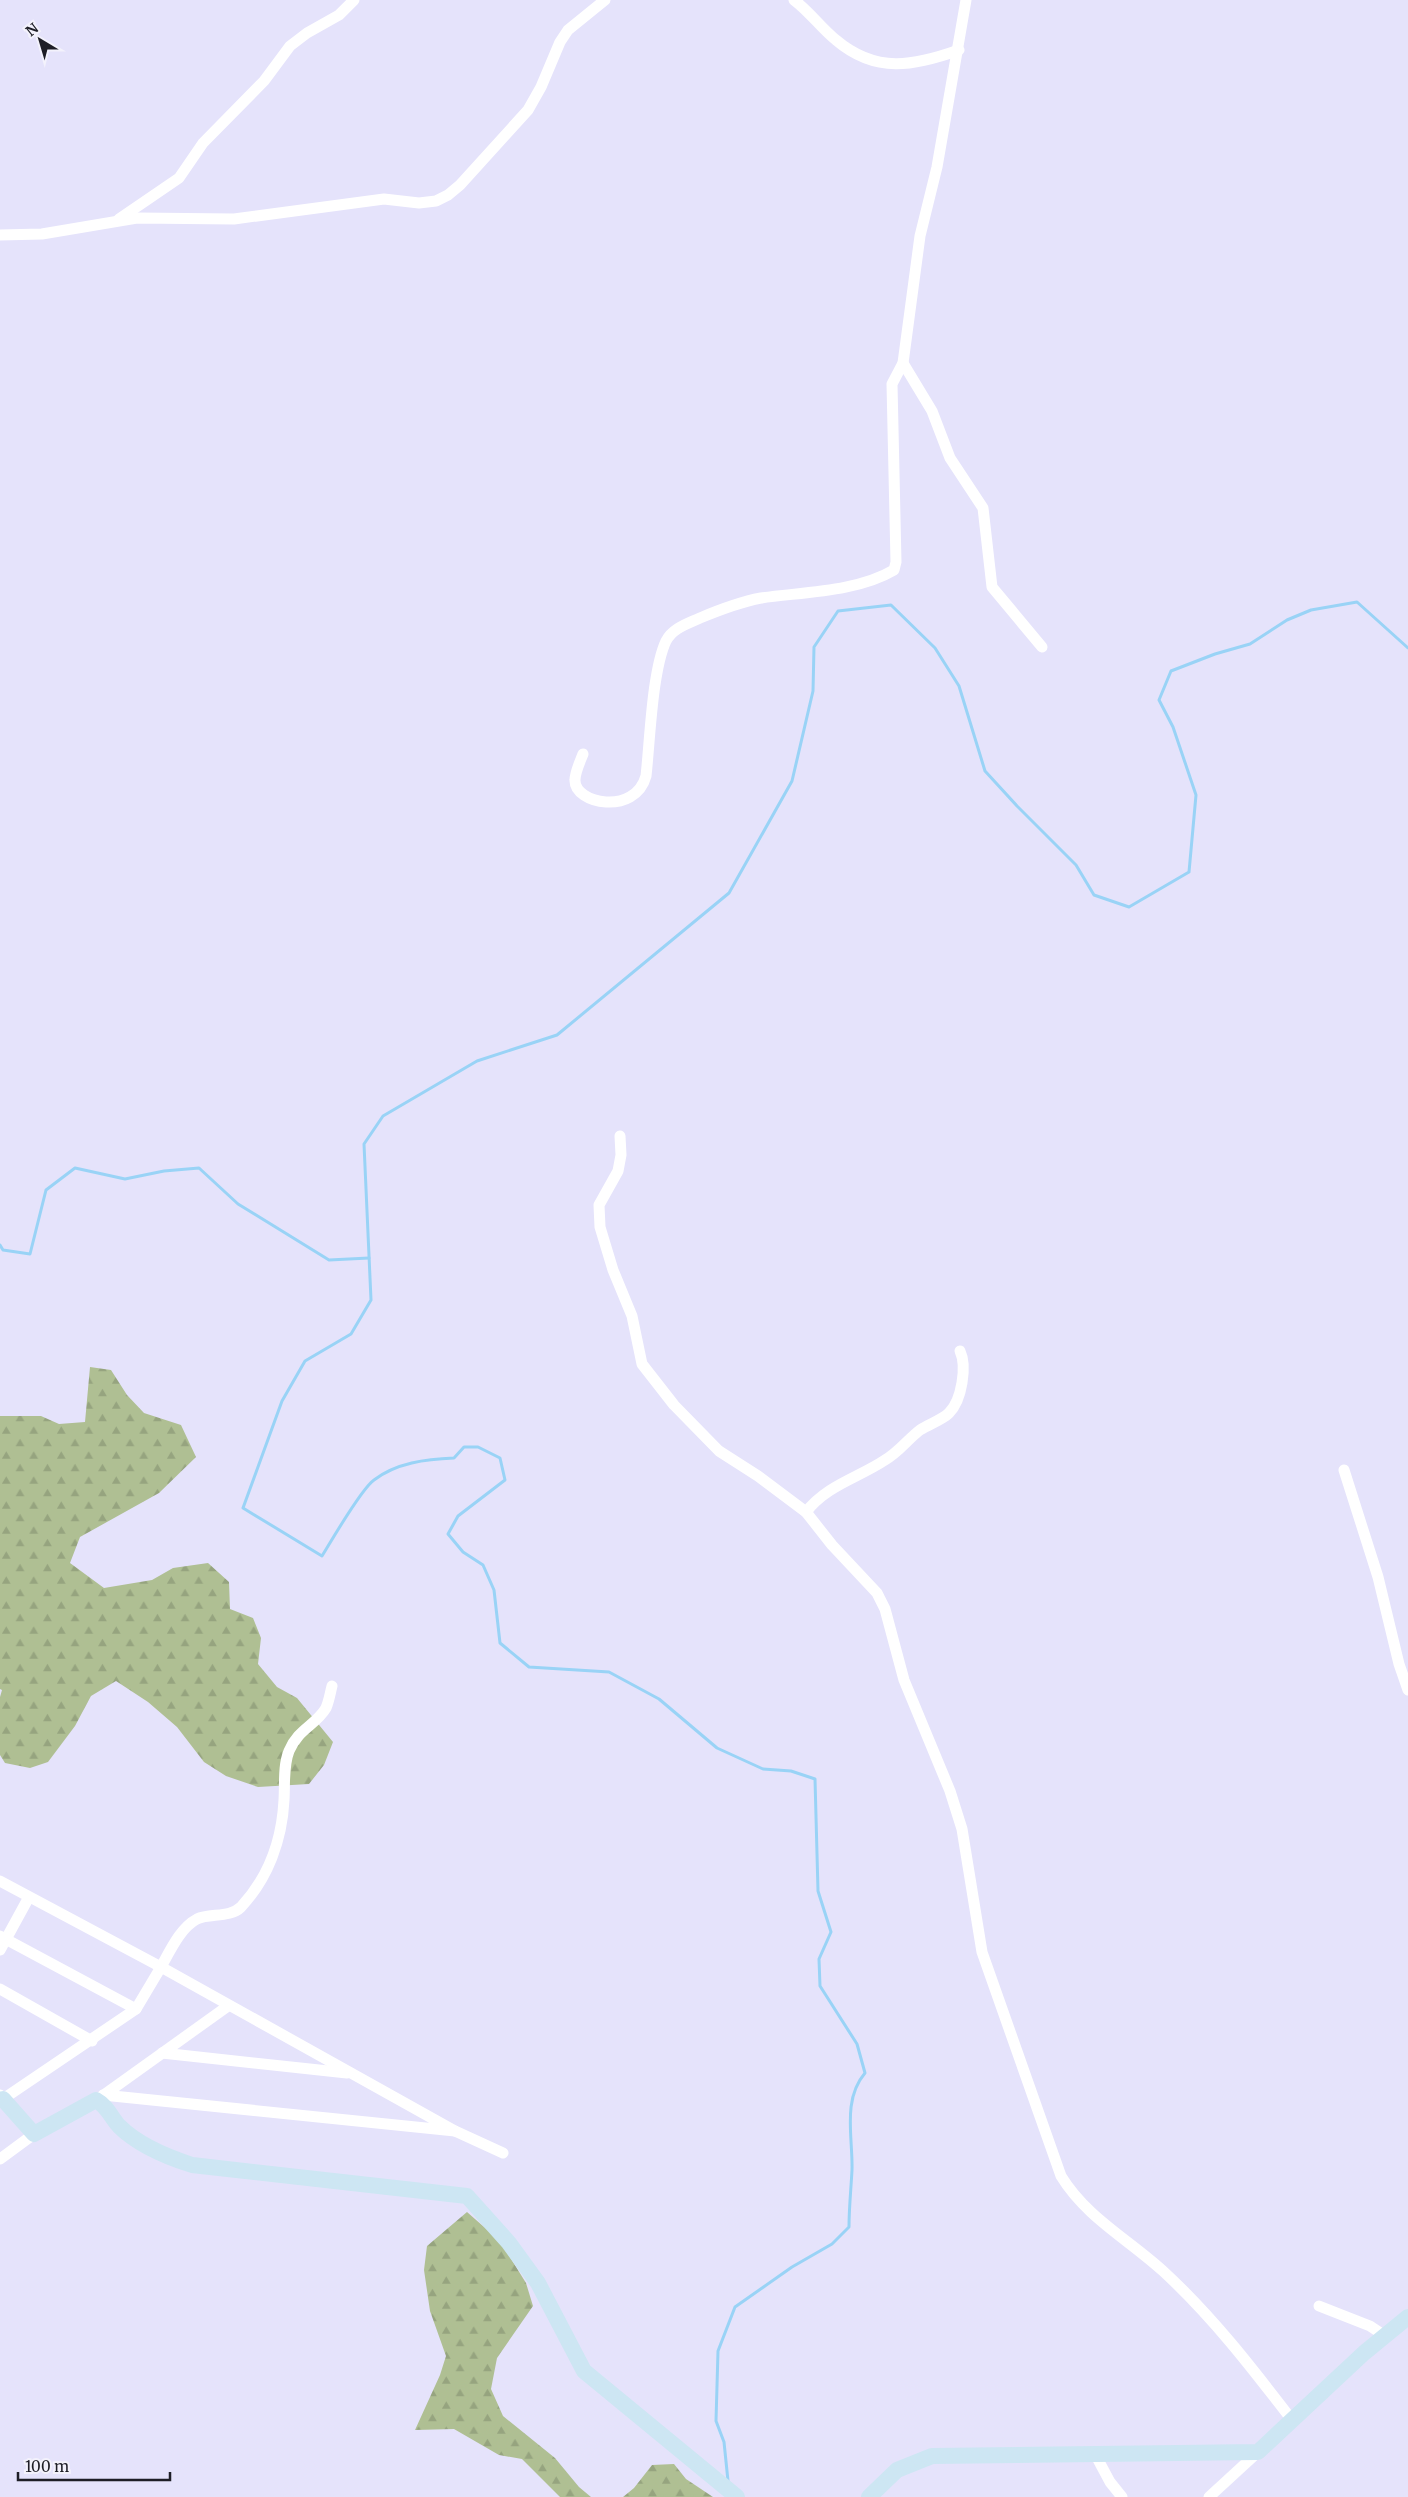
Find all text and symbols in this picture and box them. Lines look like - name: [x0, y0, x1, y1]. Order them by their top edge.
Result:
- north arrow: [15, 15, 65, 65]
- text: N: [22, 19, 42, 40]
- scale bar: [18, 2450, 170, 2482]
- text: 100 m: [25, 2457, 69, 2476]

